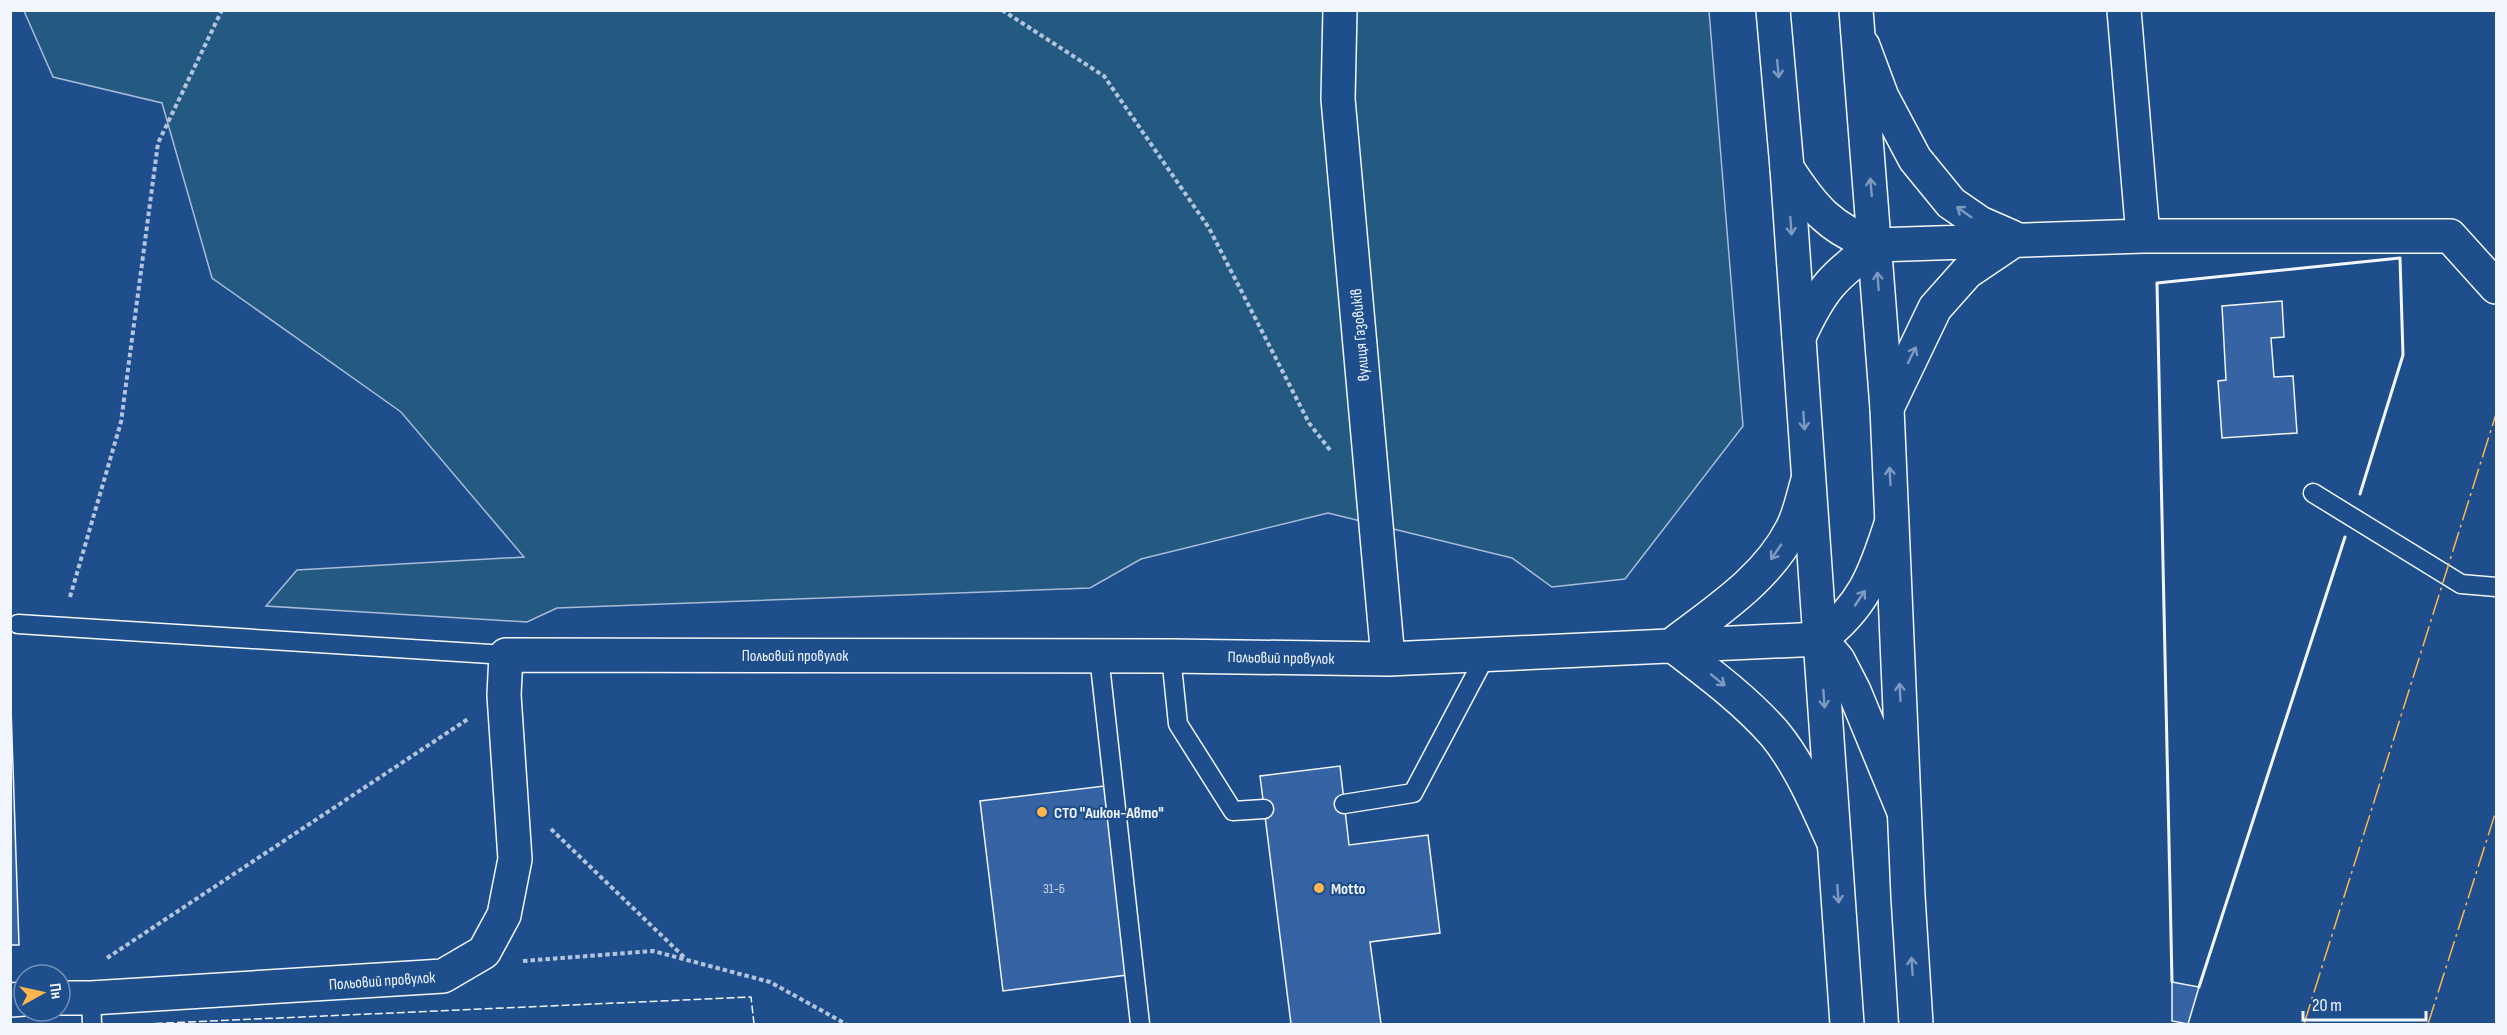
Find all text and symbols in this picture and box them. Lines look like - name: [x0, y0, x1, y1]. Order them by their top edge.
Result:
- one-way arrow: [1773, 58, 1784, 78]
- one-way arrow: [1865, 177, 1876, 197]
- one-way arrow: [1957, 206, 1973, 218]
- one-way arrow: [1786, 216, 1797, 236]
- one-way arrow: [1872, 272, 1883, 292]
- street label: вулиця Газовиків: [1347, 288, 1374, 382]
- one-way arrow: [1907, 347, 1918, 365]
- one-way arrow: [1799, 410, 1810, 430]
- one-way arrow: [1885, 466, 1896, 486]
- one-way arrow: [1770, 543, 1782, 559]
- one-way arrow: [1853, 589, 1866, 606]
- street label: Польовий провулок: [742, 647, 849, 666]
- street label: Польовий провулок: [1227, 648, 1335, 669]
- one-way arrow: [1710, 674, 1726, 687]
- one-way arrow: [1895, 682, 1906, 702]
- one-way arrow: [1819, 689, 1830, 709]
- place label: СТО "Аикон-Авто": [1054, 804, 1164, 823]
- marker: СТО "Аикон-Авто": [1035, 805, 1049, 819]
- house number: 31-Б: [1043, 880, 1065, 897]
- place label: Motto: [1331, 880, 1366, 899]
- marker: Motto: [1312, 881, 1326, 895]
- one-way arrow: [1833, 883, 1844, 903]
- one-way arrow: [1907, 957, 1918, 977]
- north arrow: [12, 963, 72, 1023]
- street label: Польовий провулок: [328, 968, 437, 995]
- text: Пн: [45, 982, 66, 1000]
- scale bar: [2303, 984, 2426, 1022]
- text: 20 m: [2312, 995, 2342, 1016]

